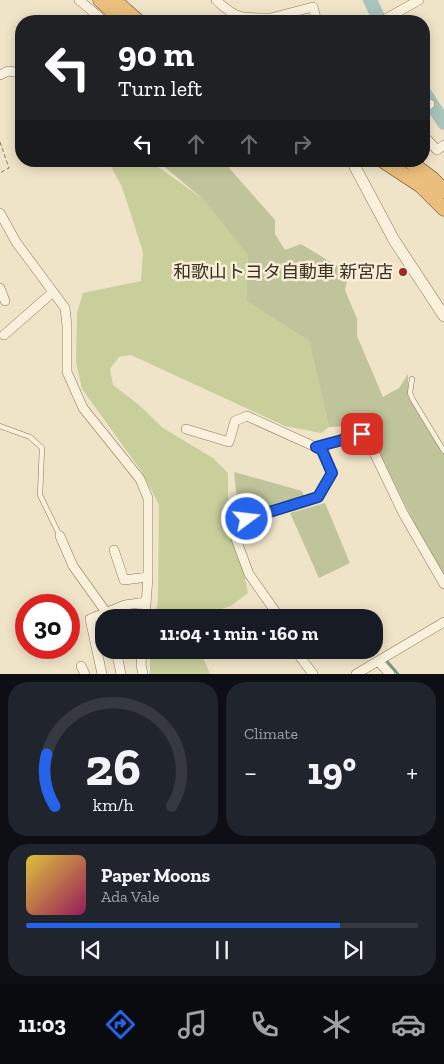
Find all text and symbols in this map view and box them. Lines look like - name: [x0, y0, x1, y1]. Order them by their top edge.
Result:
- text: 90 m: [118, 33, 194, 75]
- icon: left: [35, 35, 100, 100]
- text: Turn left: [118, 75, 202, 102]
- icon: left: [129, 130, 157, 158]
- icon: ahead: [182, 130, 210, 158]
- icon: ahead: [235, 130, 263, 158]
- icon: right: [288, 130, 316, 158]
- place label: 和歌山トヨタ自動車 新宮店: [173, 261, 393, 283]
- marker: 和歌山トヨタ自動車 新宮店: [397, 266, 409, 278]
- pin: [341, 413, 383, 455]
- icon: arrive: [348, 420, 376, 448]
- position arrow: [220, 492, 272, 544]
- speed limit sign: 30: [15, 594, 80, 659]
- text: 11:04 · 1 min · 160 m: [160, 622, 318, 645]
- text: Climate: [244, 724, 298, 743]
- text: 26: [85, 736, 141, 798]
- text: 19°: [307, 748, 356, 794]
- text: −: [244, 756, 257, 789]
- text: +: [406, 756, 418, 789]
- text: km/h: [93, 794, 133, 816]
- text: Paper Moons: [101, 864, 210, 887]
- text: Ada Vale: [101, 887, 160, 906]
- icon: previous: [77, 936, 105, 964]
- icon: pause: [208, 936, 236, 964]
- icon: next: [339, 936, 367, 964]
- icon: directions: [103, 1007, 138, 1042]
- icon: music: [175, 1007, 210, 1042]
- icon: phone: [247, 1007, 282, 1042]
- icon: climate: [319, 1007, 354, 1042]
- icon: car: [391, 1007, 426, 1042]
- text: 11:03: [18, 1011, 66, 1038]

